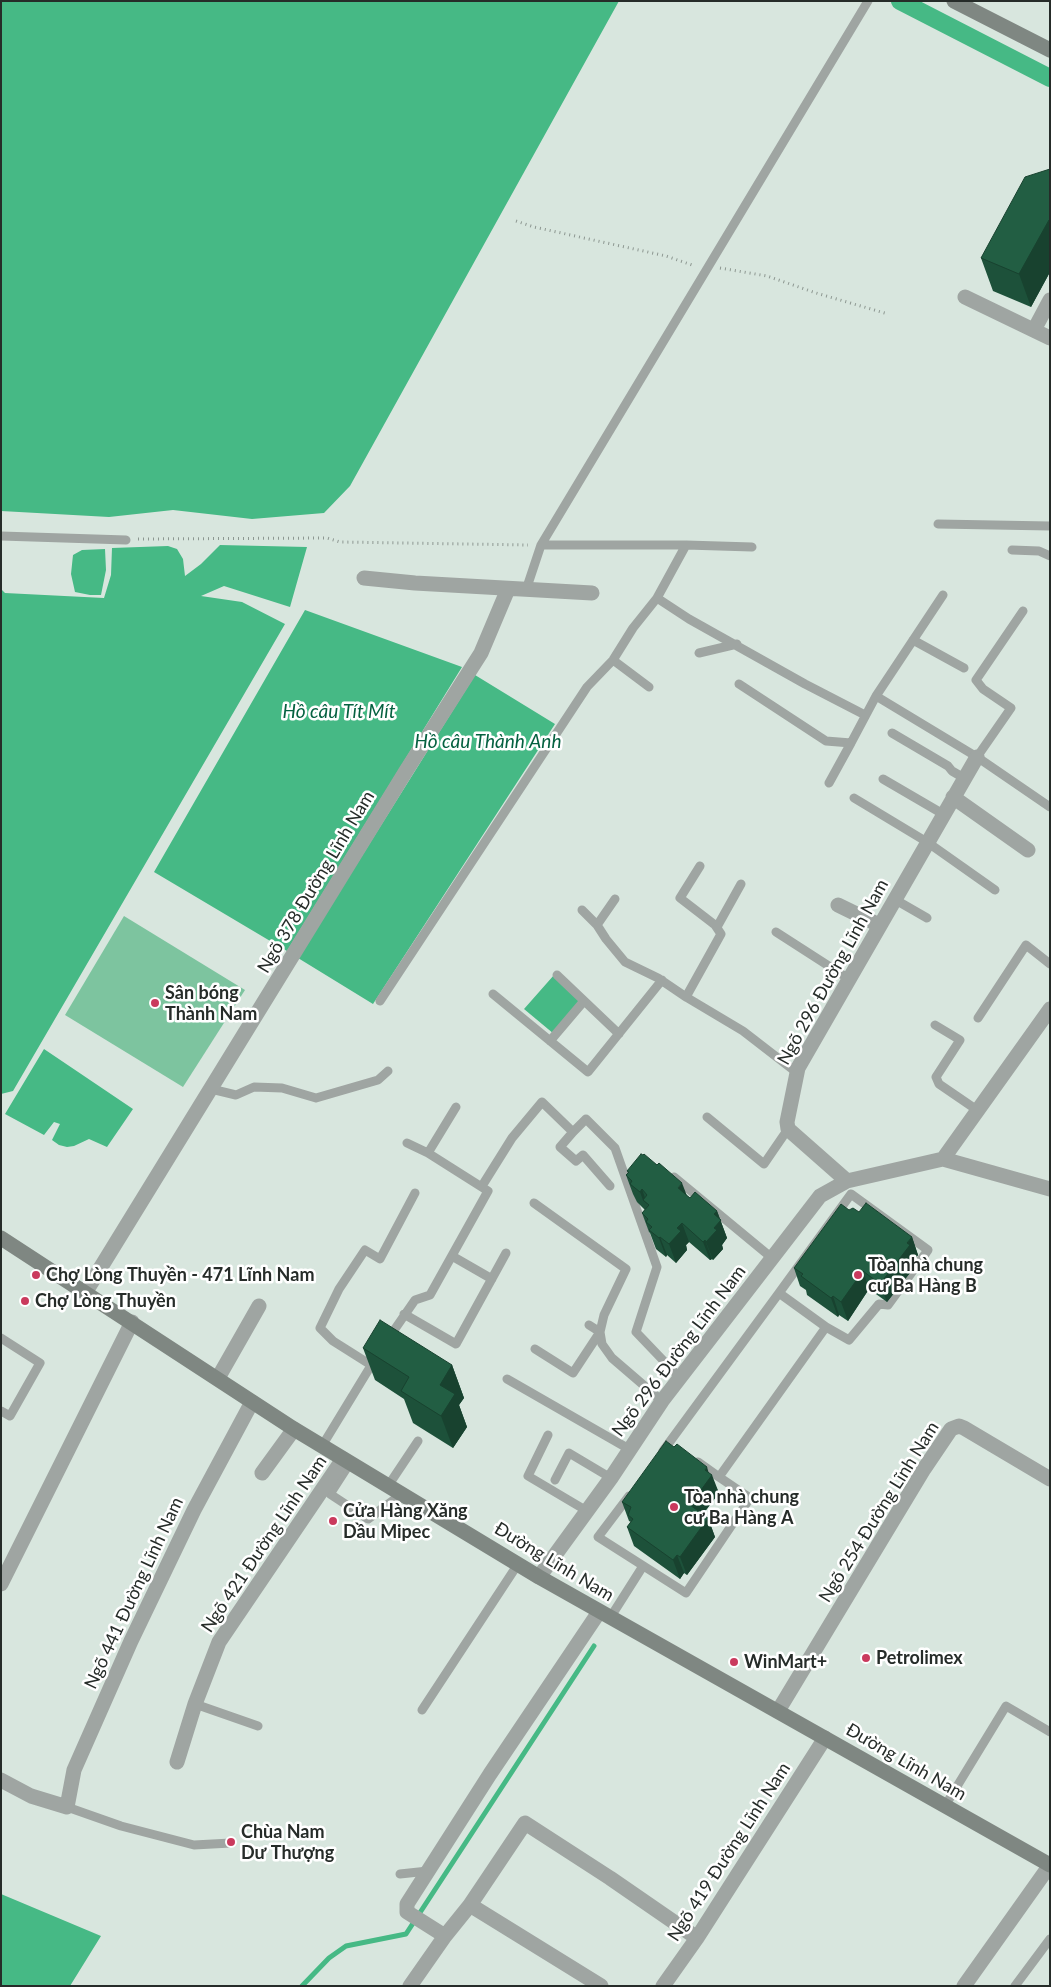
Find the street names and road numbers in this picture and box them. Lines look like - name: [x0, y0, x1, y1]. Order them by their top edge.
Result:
- street label: Ngõ 378 Đường Lĩnh Nam: [253, 787, 379, 977]
- street label: Ngõ 296 Đường Lĩnh Nam: [773, 875, 893, 1069]
- street label: Ngõ 296 Đường Lĩnh Nam: [608, 1261, 750, 1441]
- street label: Ngõ 254 Đường Lĩnh Nam: [814, 1418, 944, 1606]
- street label: Ngõ 421 Đường Lĩnh Nam: [197, 1451, 331, 1637]
- street label: Ngõ 441 Đường Lĩnh Nam: [80, 1494, 188, 1692]
- street label: Đường Lĩnh Nam: [490, 1518, 618, 1606]
- street label: Đường Lĩnh Nam: [842, 1719, 970, 1805]
- street label: Ngõ 419 Đường Lĩnh Nam: [663, 1759, 795, 1945]

